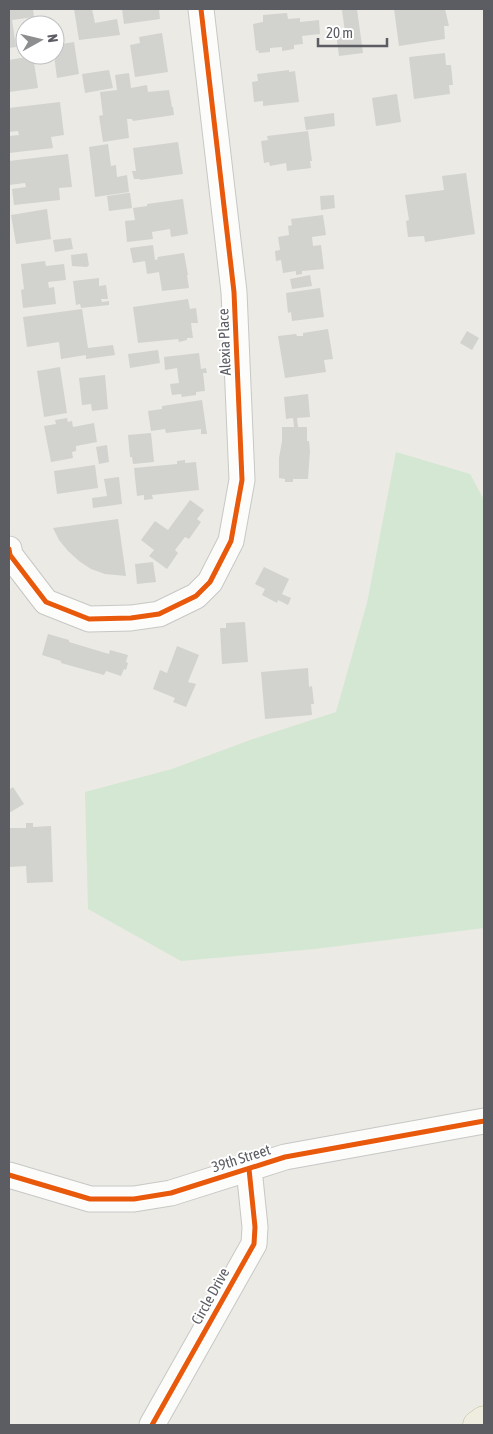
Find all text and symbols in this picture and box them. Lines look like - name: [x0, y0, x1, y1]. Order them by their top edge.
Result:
- north arrow: [15, 15, 65, 65]
- scale bar: [318, 15, 387, 47]
- text: 20 m: [326, 24, 353, 41]
- text: N: [44, 33, 61, 43]
- street label: Alexia Place: [214, 308, 234, 376]
- street label: 39th Street: [210, 1141, 272, 1175]
- street label: Circle Drive: [188, 1265, 233, 1327]

